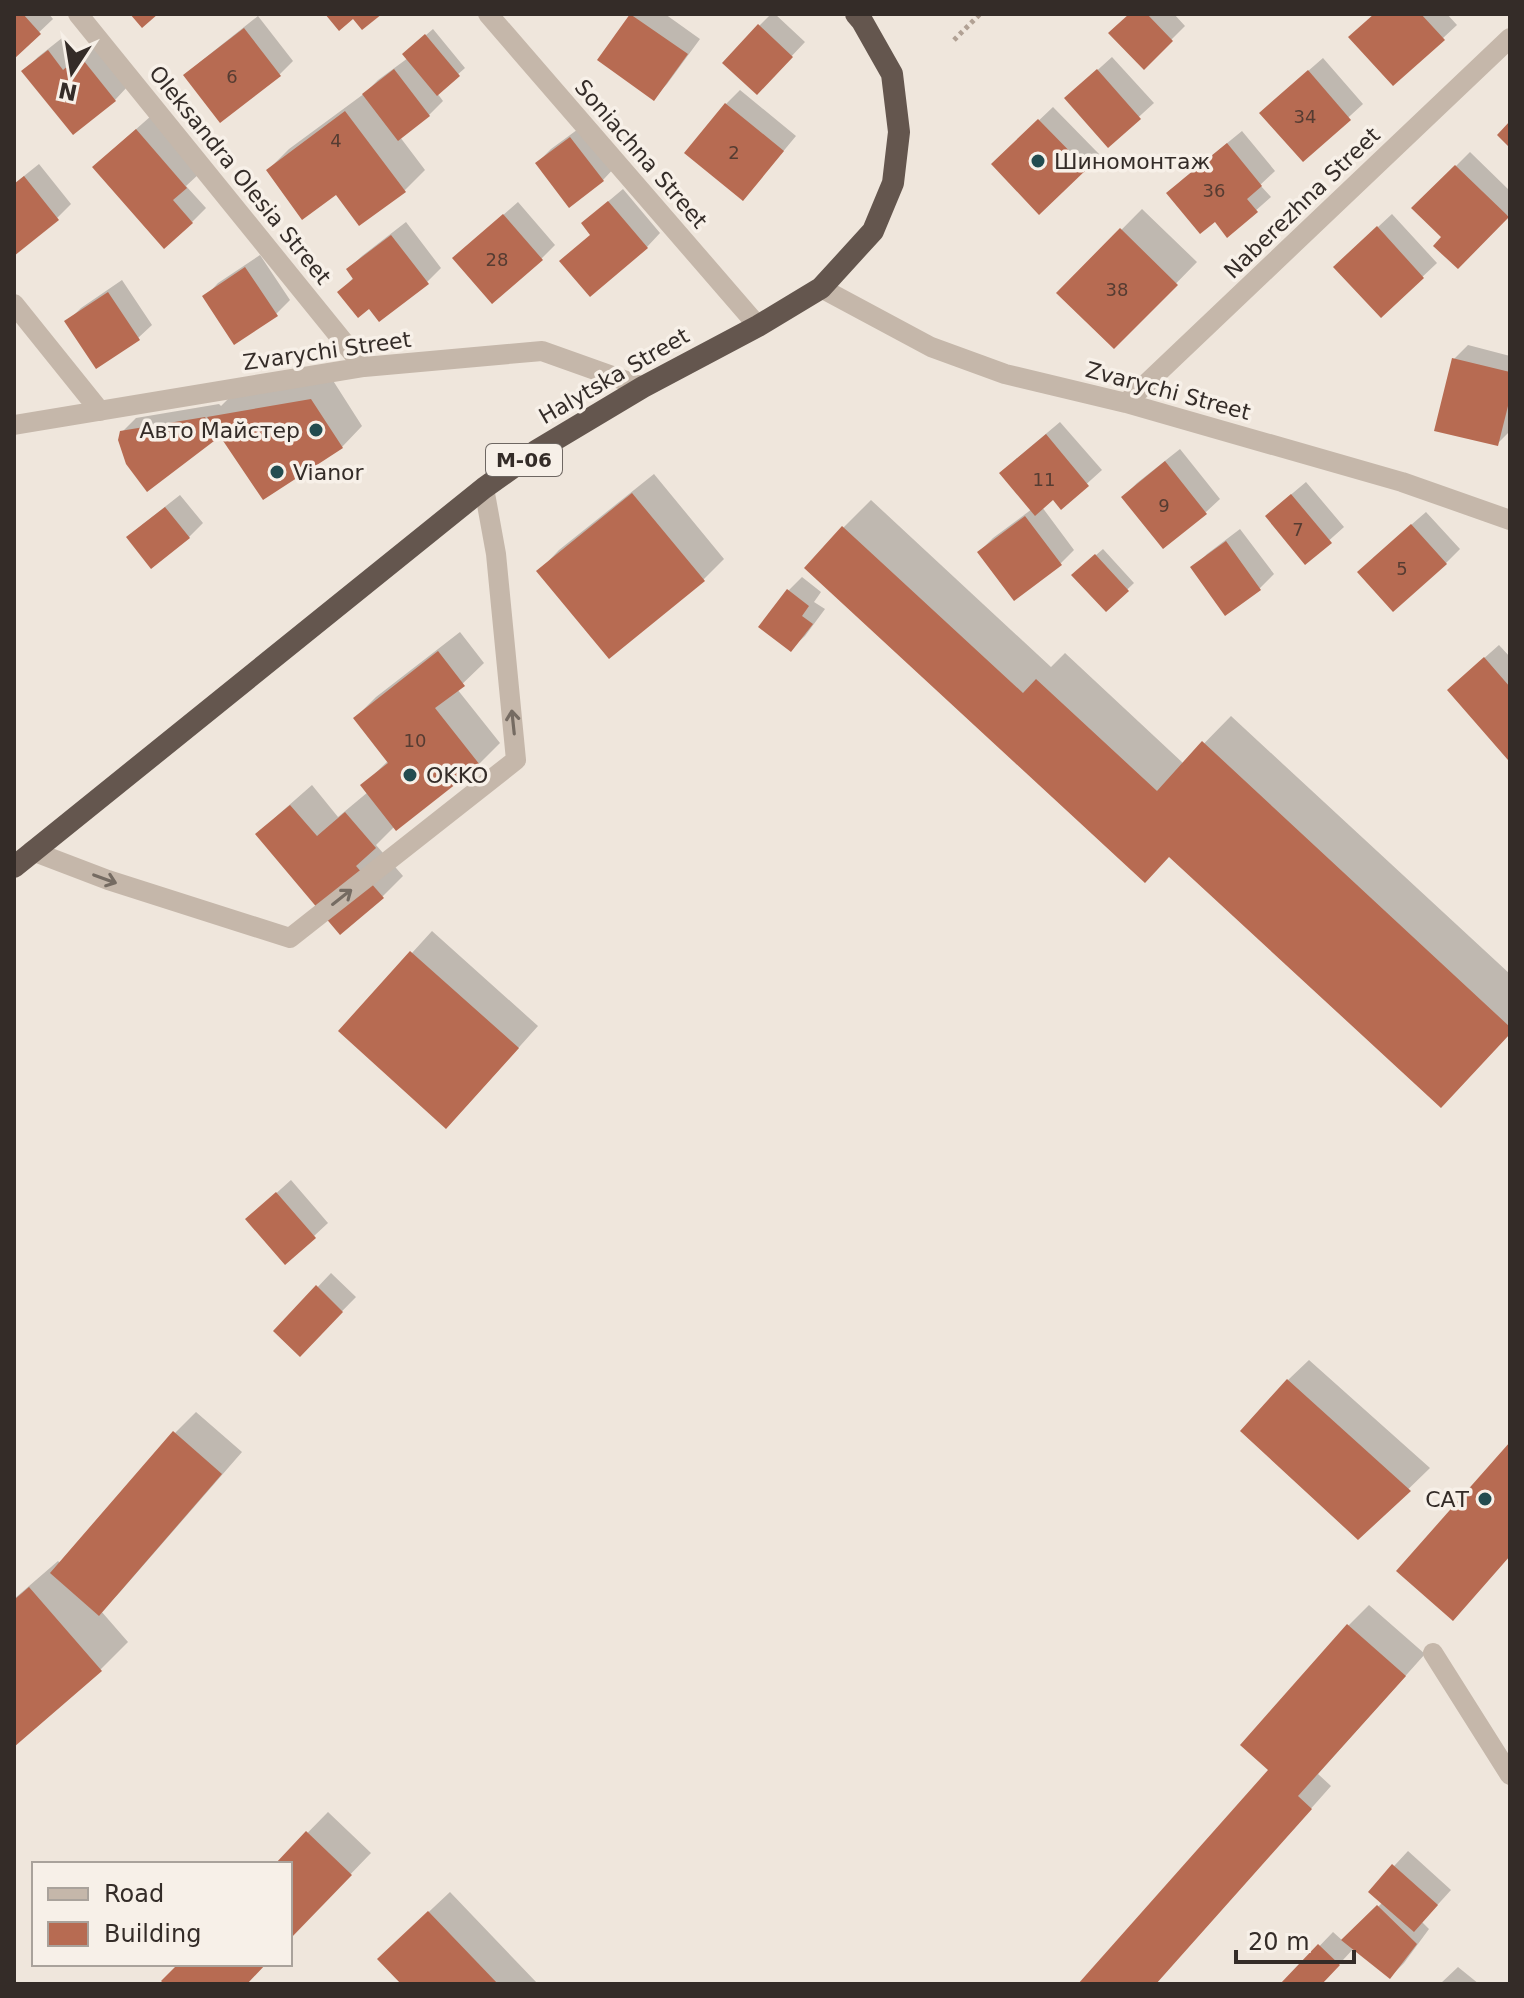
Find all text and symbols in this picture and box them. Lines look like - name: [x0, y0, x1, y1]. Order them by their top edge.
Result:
- north arrow: [32, 32, 112, 112]
- street label: Oleksandra Olesia Street: [144, 61, 336, 290]
- house number: 6: [226, 66, 238, 87]
- street label: Soniachna Street: [570, 75, 712, 234]
- text: N: [56, 77, 80, 105]
- house number: 34: [1294, 106, 1316, 127]
- street label: Naberezhna Street: [1219, 122, 1385, 284]
- house number: 4: [330, 130, 342, 151]
- house number: 2: [728, 142, 740, 163]
- place label: Шиномонтаж: [1054, 149, 1210, 174]
- marker: Шиномонтаж: [1029, 152, 1047, 170]
- house number: 36: [1203, 180, 1225, 201]
- house number: 28: [486, 249, 508, 270]
- house number: 38: [1106, 279, 1128, 300]
- street label: Halytska Street: [535, 323, 694, 429]
- street label: Zvarychi Street: [241, 327, 413, 375]
- street label: Zvarychi Street: [1083, 357, 1254, 425]
- place label: Авто Майстер: [140, 418, 300, 443]
- marker: Авто Майстер: [307, 421, 325, 439]
- road number: М-06: [486, 444, 562, 476]
- place label: Vianor: [293, 460, 365, 485]
- marker: Vianor: [268, 463, 286, 481]
- house number: 11: [1033, 469, 1055, 490]
- house number: 9: [1158, 495, 1170, 516]
- house number: 7: [1292, 519, 1304, 540]
- house number: 5: [1396, 558, 1408, 579]
- one-way arrow: [505, 709, 520, 736]
- house number: 10: [404, 730, 426, 751]
- place label: OKKO: [426, 763, 488, 788]
- marker: OKKO: [401, 766, 419, 784]
- one-way arrow: [92, 872, 117, 887]
- one-way arrow: [331, 888, 352, 906]
- place label: САТ: [1425, 1487, 1470, 1512]
- marker: САТ: [1476, 1490, 1494, 1508]
- legend: [32, 1862, 292, 1966]
- text: Road: [104, 1880, 164, 1908]
- scale bar: [1236, 1914, 1354, 1964]
- text: Building: [104, 1920, 201, 1948]
- text: 20 m: [1248, 1928, 1310, 1956]

